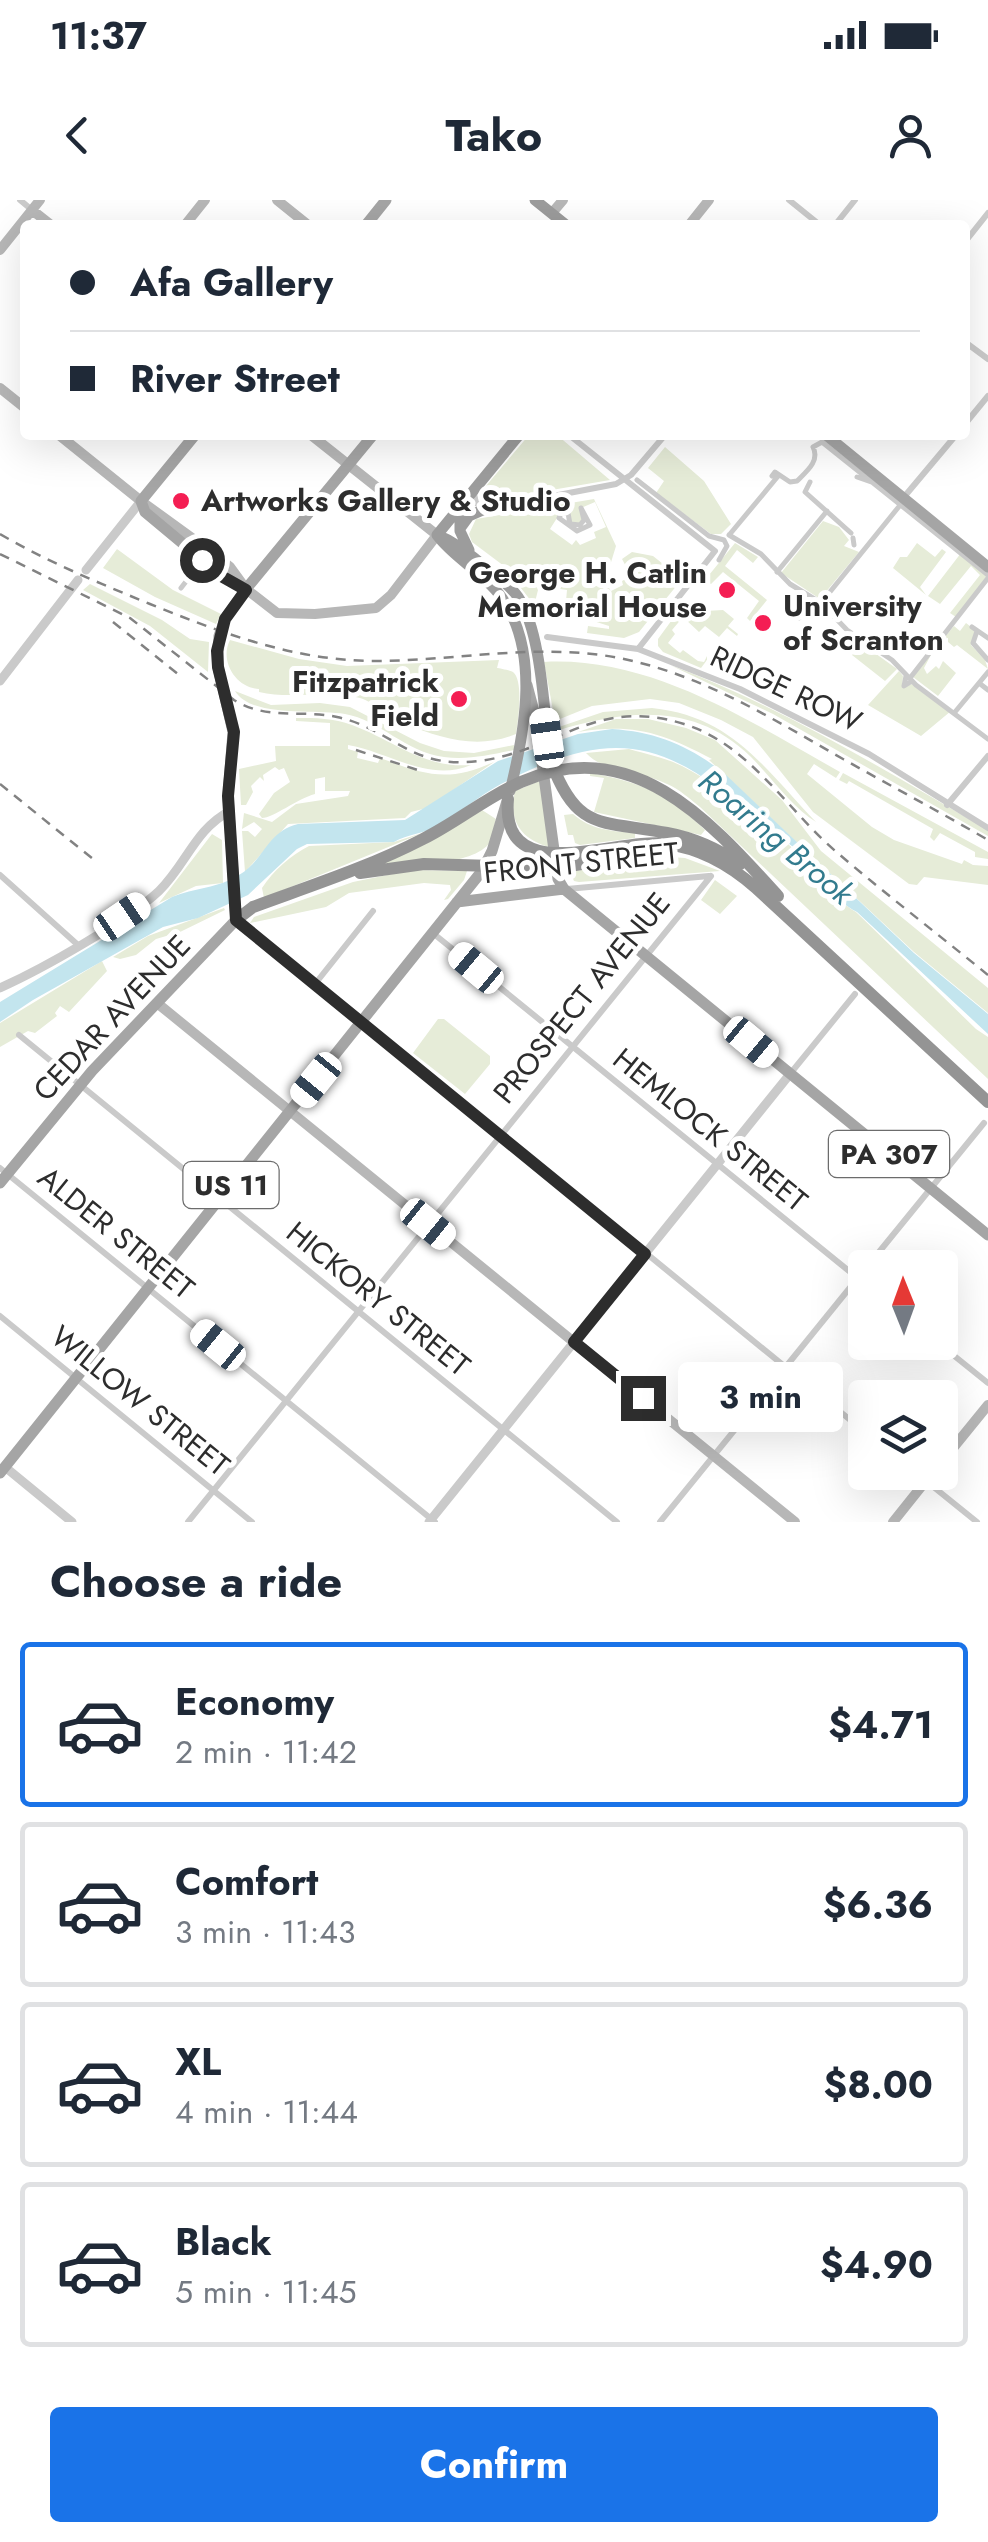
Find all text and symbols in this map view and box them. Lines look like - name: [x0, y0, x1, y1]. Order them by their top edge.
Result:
- text: 11:37: [50, 8, 147, 63]
- text: Tako: [446, 103, 542, 168]
- icon: back: [50, 108, 105, 163]
- icon: person: [883, 108, 938, 163]
- text: Afa Gallery: [130, 255, 333, 310]
- text: River Street: [130, 351, 340, 406]
- place label: Artworks Gallery & Studio: [200, 479, 571, 522]
- marker: Artworks Gallery & Studio: [170, 490, 192, 512]
- route start: [180, 538, 225, 583]
- place label: George H. Catlin Memorial House: [469, 551, 707, 628]
- marker: George H. Catlin Memorial House: [716, 579, 738, 601]
- place label: University of Scranton: [783, 584, 944, 661]
- marker: University of Scranton: [752, 612, 774, 634]
- street label: RIDGE ROW: [703, 635, 869, 743]
- place label: Fitzpatrick Field: [292, 660, 440, 737]
- marker: Fitzpatrick Field: [448, 688, 470, 710]
- car: [528, 706, 566, 770]
- water label: Roaring Brook: [689, 758, 864, 916]
- street label: FRONT STREET: [481, 831, 681, 894]
- street label: PROSPECT AVENUE: [483, 883, 680, 1112]
- car: [89, 888, 155, 946]
- street label: CEDAR AVENUE: [23, 925, 200, 1110]
- car: [443, 937, 509, 999]
- car: [718, 1011, 784, 1073]
- street label: HEMLOCK STREET: [604, 1038, 817, 1222]
- car: [285, 1047, 347, 1113]
- road number: PA 307: [829, 1131, 949, 1177]
- street label: ALDER STREET: [29, 1156, 204, 1309]
- road number: US 11: [184, 1162, 278, 1208]
- car: [395, 1193, 461, 1255]
- street label: HICKORY STREET: [277, 1211, 479, 1386]
- north arrow: [848, 1250, 958, 1360]
- map controls: [848, 1250, 958, 1490]
- car: [185, 1314, 251, 1376]
- street label: WILLOW STREET: [42, 1315, 239, 1486]
- callout: 3 min: [678, 1363, 843, 1433]
- text: 3 min: [719, 1374, 802, 1420]
- route end: [621, 1376, 666, 1421]
- button: layers: [848, 1380, 958, 1490]
- text: Choose a ride: [50, 1549, 342, 1614]
- text: Economy: [175, 1674, 334, 1729]
- icon: car: [55, 1680, 145, 1770]
- text: $4.71: [828, 1697, 933, 1752]
- text: 2 min · 11:42: [175, 1729, 357, 1775]
- text: Comfort: [175, 1854, 318, 1909]
- icon: car: [55, 1860, 145, 1950]
- text: $6.36: [823, 1877, 933, 1932]
- text: 3 min · 11:43: [175, 1909, 355, 1955]
- text: XL: [175, 2034, 221, 2089]
- icon: car: [55, 2040, 145, 2130]
- text: $8.00: [824, 2057, 933, 2112]
- text: 4 min · 11:44: [175, 2089, 358, 2135]
- text: Black: [175, 2214, 272, 2269]
- icon: car: [55, 2220, 145, 2310]
- text: $4.90: [820, 2237, 933, 2292]
- text: 5 min · 11:45: [175, 2269, 357, 2315]
- button: Confirm: [50, 2407, 938, 2522]

